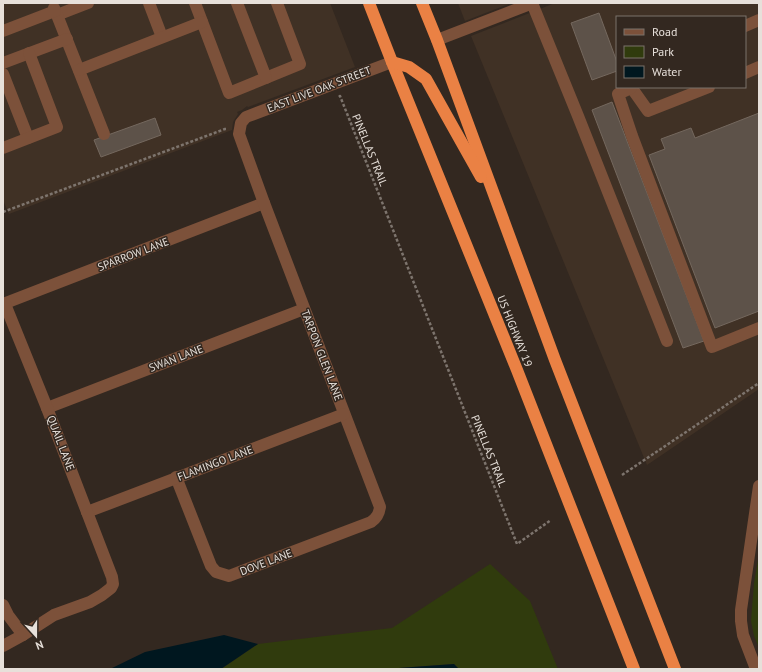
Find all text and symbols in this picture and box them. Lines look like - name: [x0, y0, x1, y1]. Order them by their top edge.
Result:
- legend: [616, 16, 746, 88]
- text: Road: [652, 24, 677, 39]
- text: Park: [652, 44, 674, 59]
- street label: EAST LIVE OAK STREET: [265, 63, 373, 115]
- text: Water: [652, 64, 682, 79]
- street label: PINELLAS TRAIL: [349, 112, 391, 188]
- street label: SPARROW LANE: [96, 234, 171, 274]
- street label: US HIGHWAY 19: [494, 293, 536, 369]
- street label: TARPON GLEN LANE: [298, 308, 346, 403]
- street label: SWAN LANE: [147, 341, 205, 375]
- street label: QUAIL LANE: [44, 413, 78, 473]
- street label: PINELLAS TRAIL: [468, 413, 510, 489]
- street label: FLAMINGO LANE: [175, 442, 255, 484]
- street label: DOVE LANE: [238, 546, 294, 578]
- north arrow: [16, 616, 56, 656]
- text: N: [34, 638, 45, 653]

